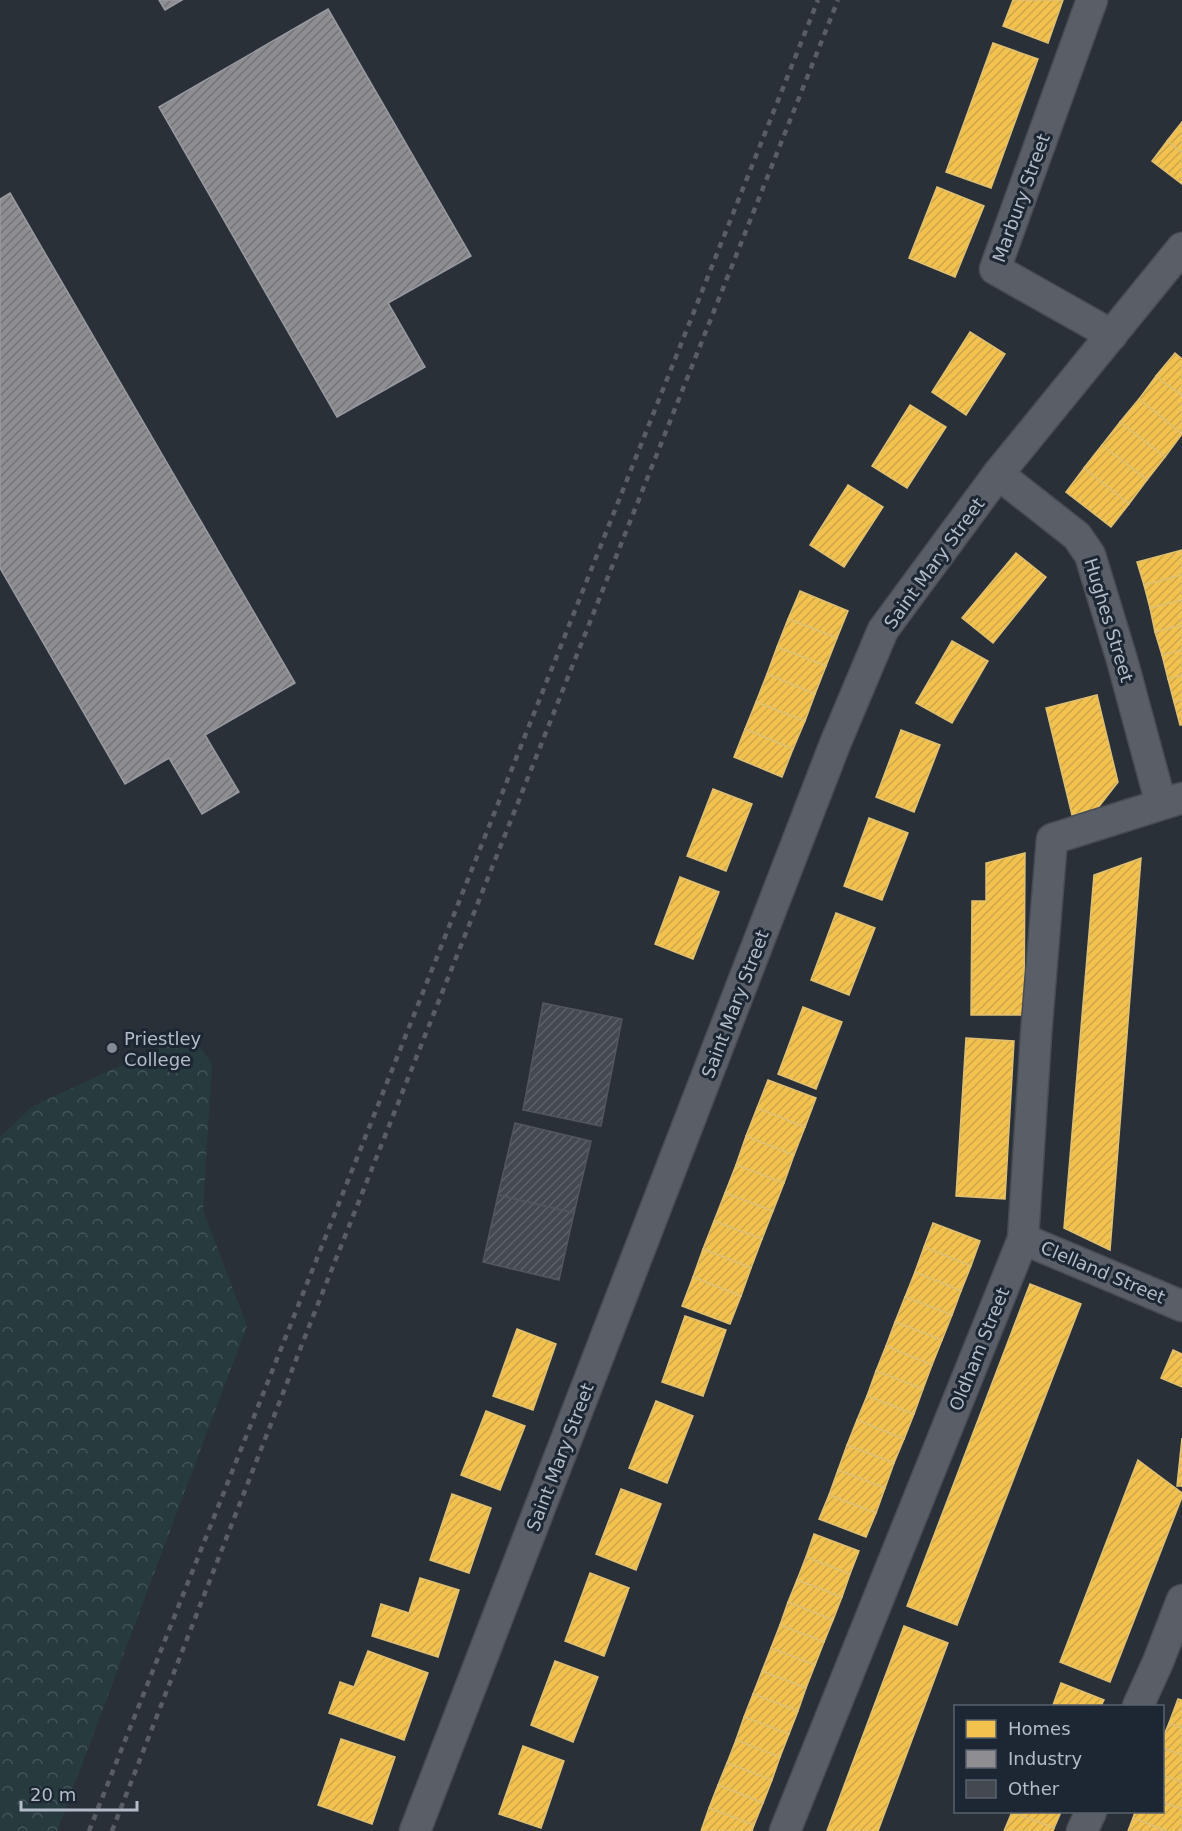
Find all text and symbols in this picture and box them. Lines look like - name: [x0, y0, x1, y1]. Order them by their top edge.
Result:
- street label: Marbury Street: [988, 131, 1054, 265]
- street label: Saint Mary Street: [879, 493, 989, 633]
- street label: Hughes Street: [1080, 555, 1138, 685]
- street label: Saint Mary Street: [697, 927, 773, 1081]
- place label: Priestley College: [124, 1028, 202, 1070]
- marker: Priestley College: [105, 1041, 119, 1055]
- street label: Clelland Street: [1038, 1236, 1168, 1308]
- street label: Oldham Street: [945, 1284, 1013, 1414]
- street label: Saint Mary Street: [522, 1380, 598, 1534]
- legend: [954, 1705, 1164, 1813]
- text: Homes: [1008, 1718, 1071, 1739]
- text: Industry: [1008, 1748, 1082, 1769]
- scale bar: [21, 1774, 136, 1812]
- text: Other: [1008, 1778, 1060, 1799]
- text: 20 m: [30, 1784, 76, 1805]

